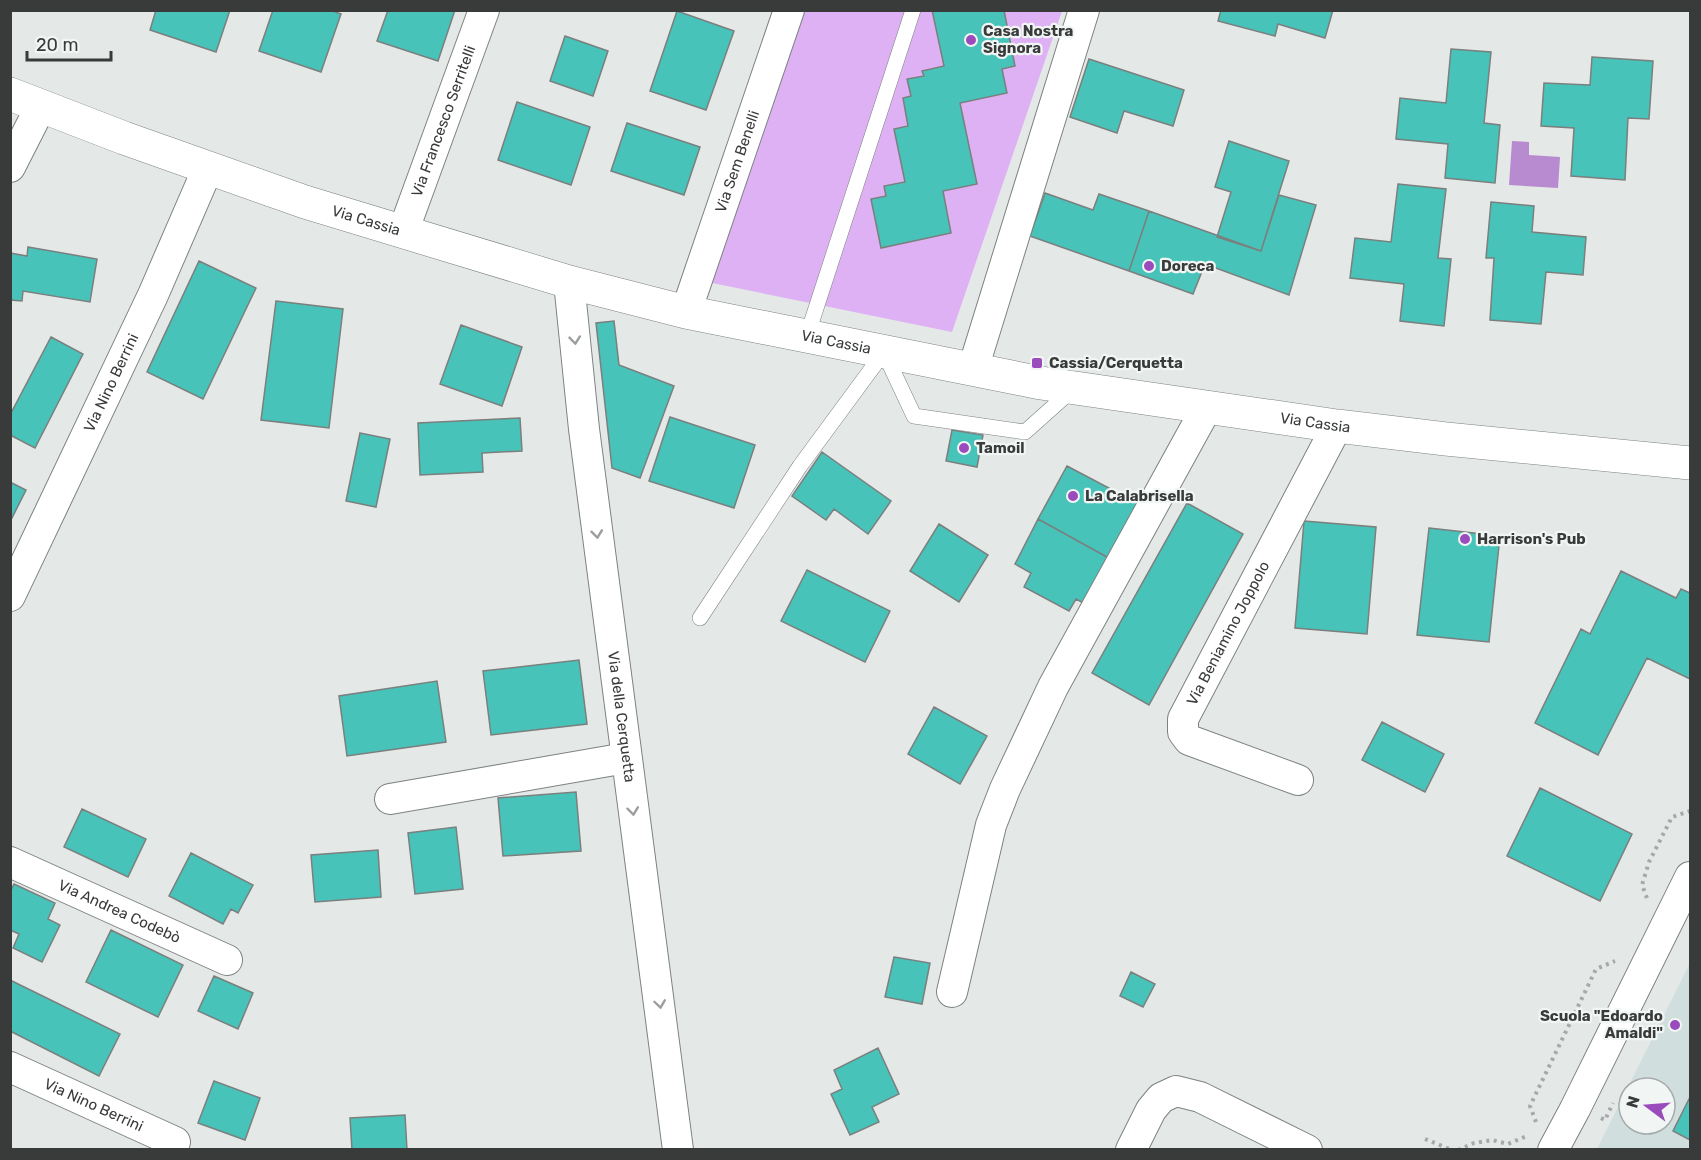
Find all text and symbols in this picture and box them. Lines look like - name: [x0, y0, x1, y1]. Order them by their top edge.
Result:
- place label: Casa Nostra Signora: [983, 22, 1074, 57]
- scale bar: [27, 24, 111, 62]
- marker: Casa Nostra Signora: [964, 33, 978, 47]
- text: 20 m: [36, 34, 78, 56]
- street label: Via Francesco Serritelli: [408, 43, 479, 199]
- street label: Via Sem Benelli: [712, 108, 763, 215]
- street label: Via Cassia: [330, 202, 403, 239]
- place label: Doreca: [1161, 257, 1214, 275]
- marker: Doreca: [1142, 259, 1156, 273]
- street label: Via Cassia: [800, 326, 873, 358]
- street label: Via Nino Berrini: [80, 331, 142, 435]
- one-way arrow: [568, 336, 580, 345]
- place label: Cassia/Cerquetta: [1049, 354, 1183, 372]
- marker: Cassia/Cerquetta: [1030, 356, 1044, 370]
- street label: Via Cassia: [1279, 409, 1351, 437]
- place label: Tamoil: [976, 439, 1024, 457]
- marker: Tamoil: [957, 441, 971, 455]
- place label: La Calabrisella: [1085, 487, 1194, 505]
- marker: La Calabrisella: [1066, 489, 1080, 503]
- one-way arrow: [591, 530, 603, 539]
- place label: Harrison's Pub: [1477, 530, 1586, 548]
- marker: Harrison's Pub: [1458, 532, 1472, 546]
- street label: Via Beniamino Joppolo: [1183, 558, 1273, 708]
- street label: Via della Cerquetta: [604, 650, 639, 784]
- one-way arrow: [627, 806, 639, 815]
- street label: Via Andrea Codebò: [55, 876, 183, 947]
- one-way arrow: [653, 999, 665, 1009]
- place label: Scuola "Edoardo Amaldi": [1540, 1007, 1663, 1042]
- marker: Scuola "Edoardo Amaldi": [1668, 1018, 1682, 1032]
- street label: Via Nino Berrini: [41, 1075, 146, 1135]
- north arrow: [1617, 1076, 1677, 1136]
- text: N: [1622, 1094, 1644, 1110]

